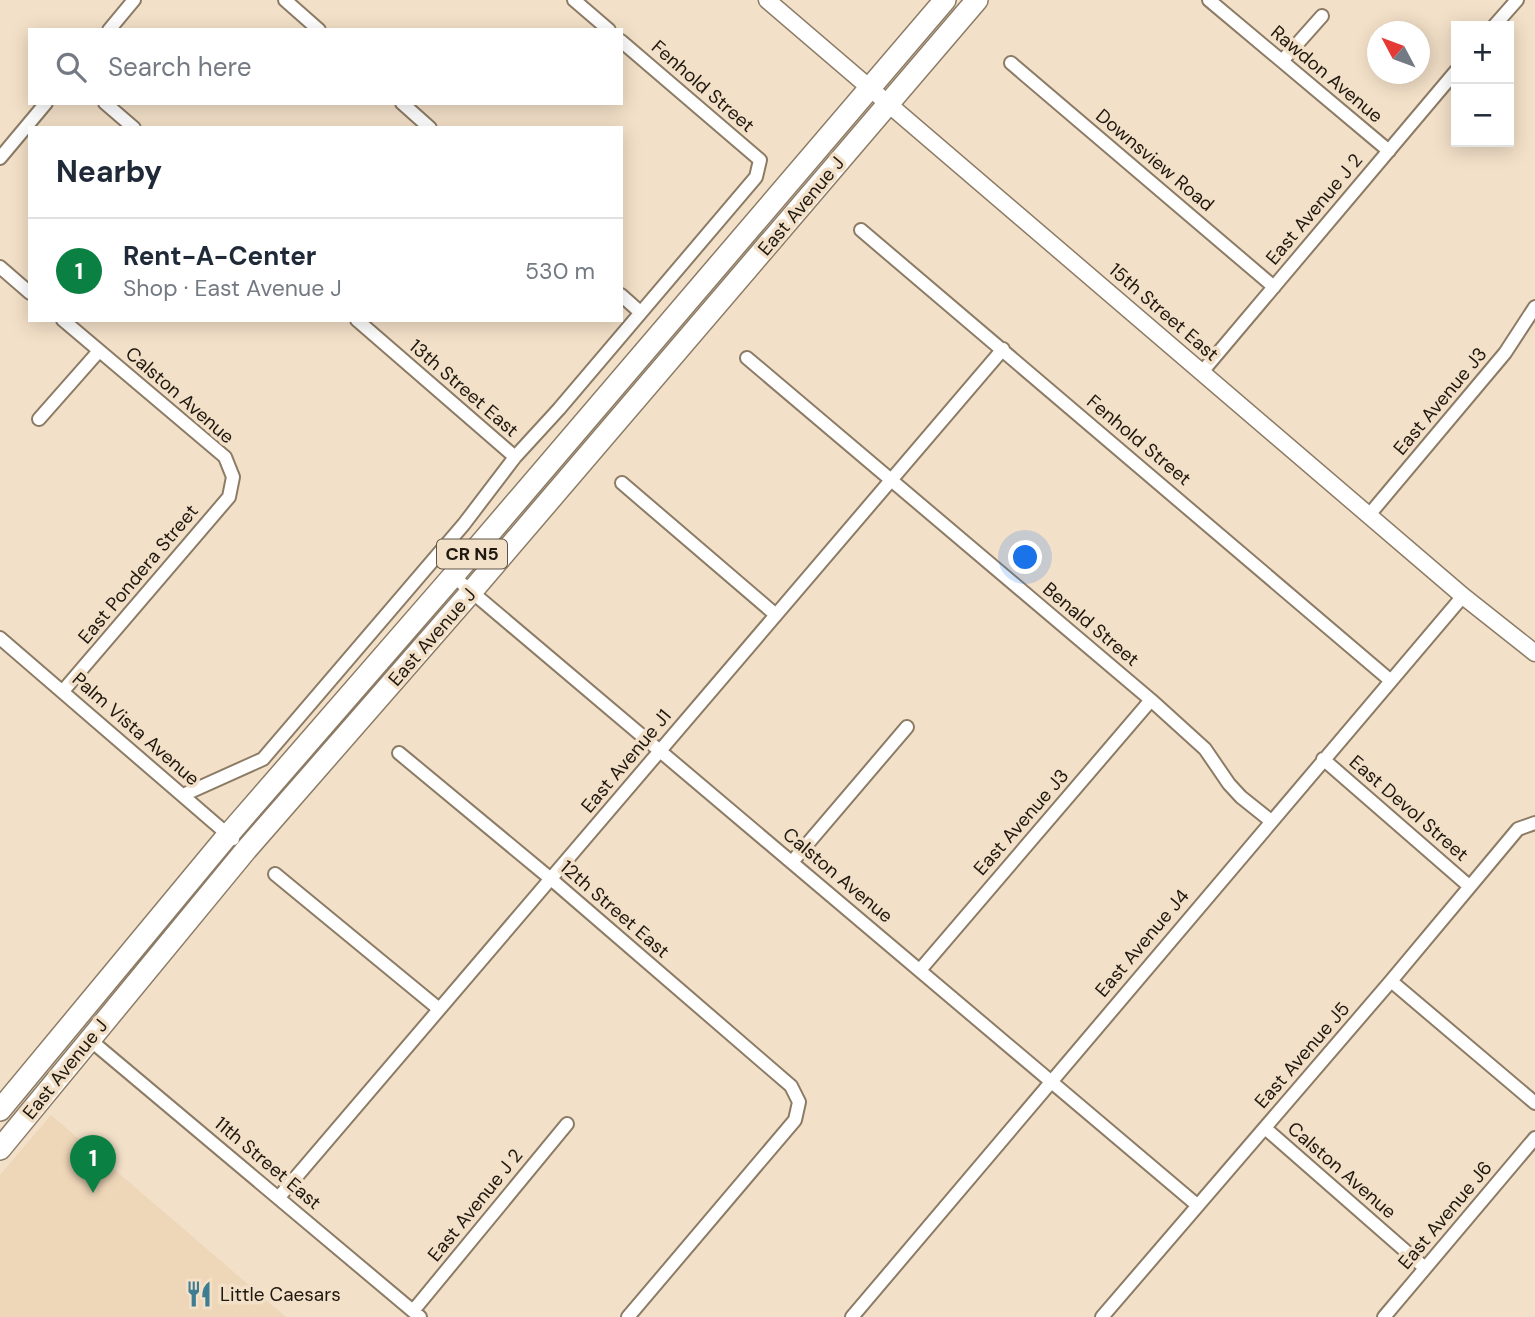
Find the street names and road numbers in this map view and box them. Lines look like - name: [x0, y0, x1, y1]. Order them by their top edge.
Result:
- street label: Rawdon Avenue: [1266, 20, 1388, 128]
- street label: Fenhold Street: [646, 34, 760, 138]
- street label: Downsview Road: [1091, 103, 1219, 217]
- street label: East Avenue J 2: [1260, 148, 1368, 270]
- street label: East Avenue J: [752, 151, 850, 261]
- street label: 15th Street East: [1104, 257, 1224, 367]
- street label: 13th Street East: [404, 334, 524, 442]
- street label: Calston Avenue: [120, 341, 240, 449]
- street label: East Avenue J3: [1388, 342, 1492, 460]
- street label: Fenhold Street: [1082, 389, 1196, 491]
- street label: East Pondera Street: [72, 499, 204, 649]
- road number: CR N5: [437, 540, 507, 568]
- street label: Benald Street: [1038, 576, 1144, 672]
- street label: East Avenue J: [383, 583, 481, 691]
- street label: Palm Vista Avenue: [67, 667, 205, 791]
- street label: East Avenue J1: [575, 704, 677, 818]
- street label: East Devol Street: [1344, 749, 1474, 867]
- street label: East Avenue J3: [968, 764, 1074, 880]
- street label: Calston Avenue: [778, 822, 898, 928]
- street label: 12th Street East: [555, 855, 675, 963]
- street label: East Avenue J4: [1090, 884, 1194, 1002]
- street label: East Avenue J5: [1249, 996, 1355, 1114]
- street label: East Avenue J: [17, 1014, 113, 1124]
- street label: 11th Street East: [209, 1111, 327, 1215]
- street label: Calston Avenue: [1282, 1116, 1402, 1224]
- street label: East Avenue J 2: [422, 1144, 528, 1266]
- street label: East Avenue J6: [1392, 1156, 1498, 1274]

